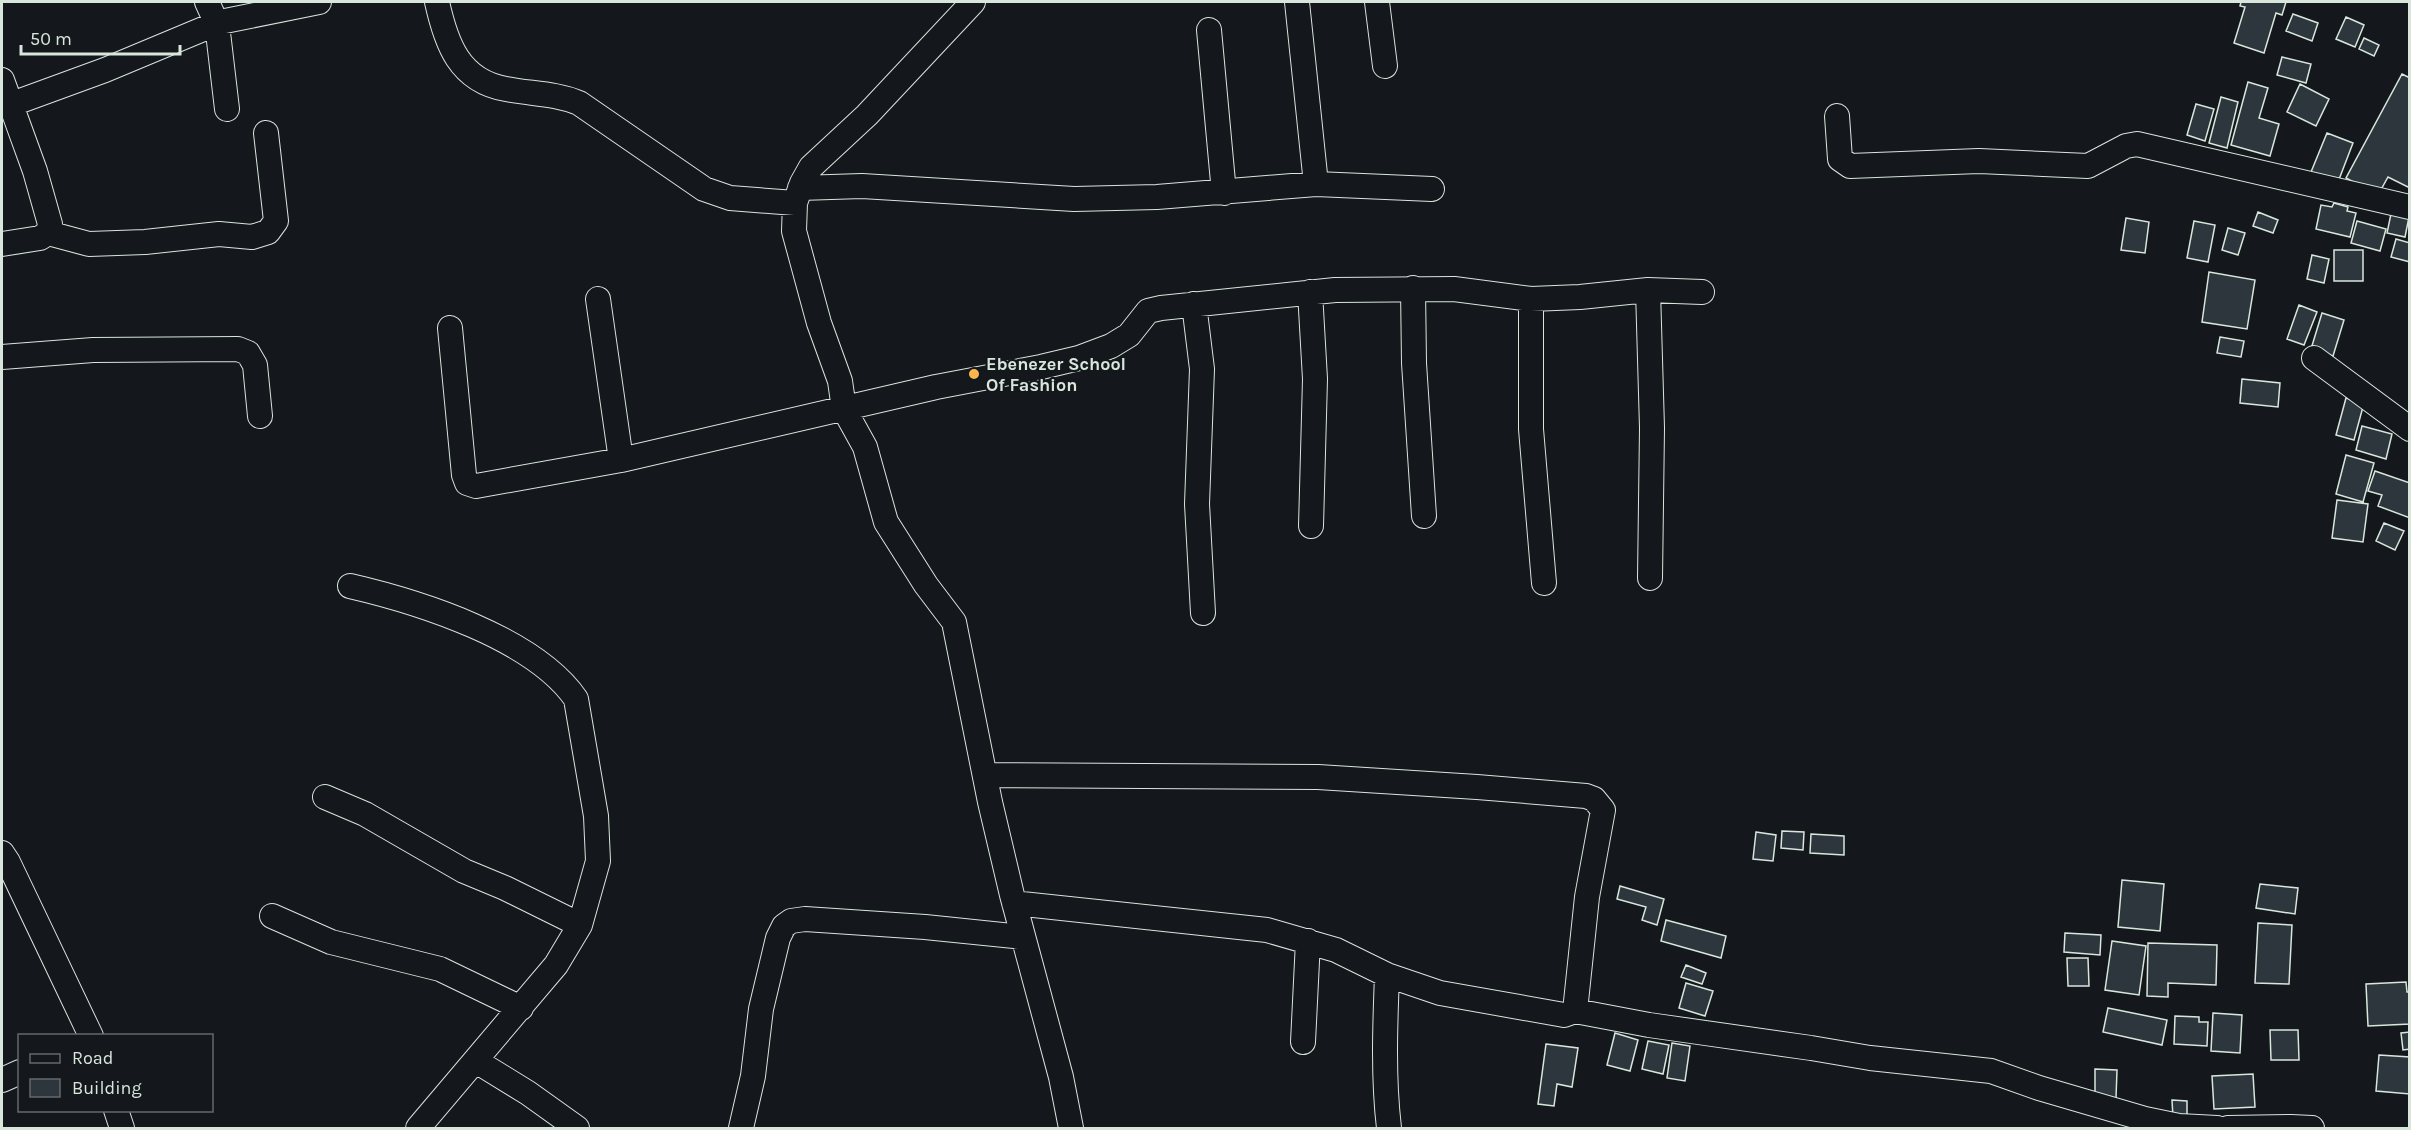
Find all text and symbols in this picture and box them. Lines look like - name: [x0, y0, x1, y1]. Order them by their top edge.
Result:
- scale bar: [21, 18, 180, 56]
- text: 50 m: [30, 28, 72, 50]
- place label: Ebenezer School Of Fashion: [986, 353, 1126, 396]
- marker: Ebenezer School Of Fashion: [967, 367, 981, 381]
- legend: [18, 1034, 213, 1112]
- text: Road: [72, 1047, 113, 1069]
- text: Building: [72, 1077, 142, 1099]

